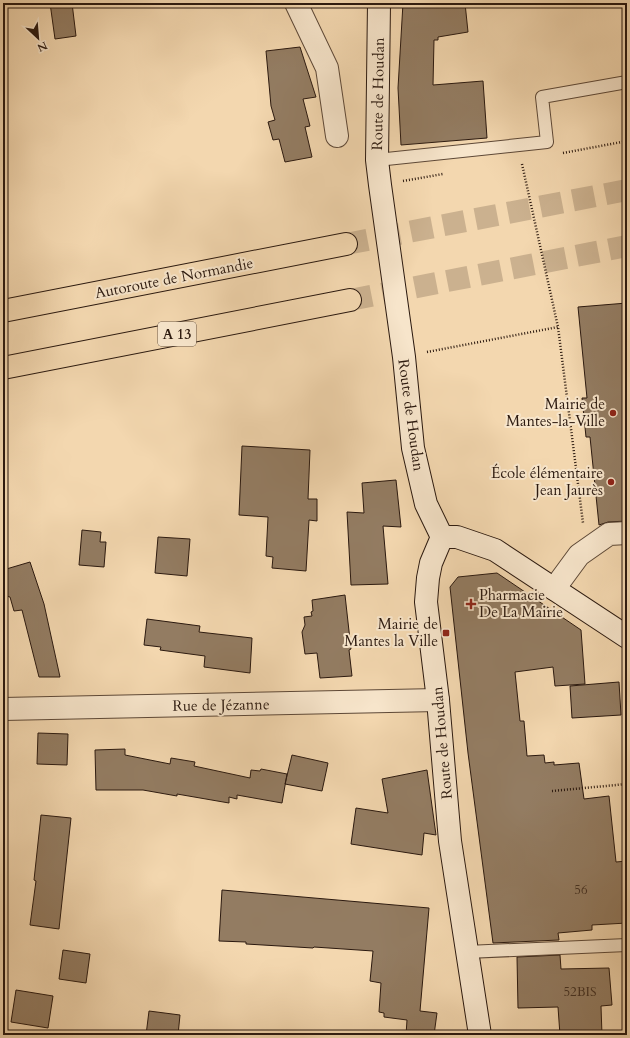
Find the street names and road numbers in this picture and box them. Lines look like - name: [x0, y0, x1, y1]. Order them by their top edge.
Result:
- street label: Route de Houdan: [367, 37, 389, 151]
- street label: Autoroute de Normandie: [93, 253, 255, 303]
- road number: A 13: [158, 322, 196, 346]
- street label: Route de Houdan: [393, 358, 429, 473]
- street label: Route de Houdan: [427, 685, 457, 800]
- street label: Rue de Jézanne: [172, 694, 270, 716]

